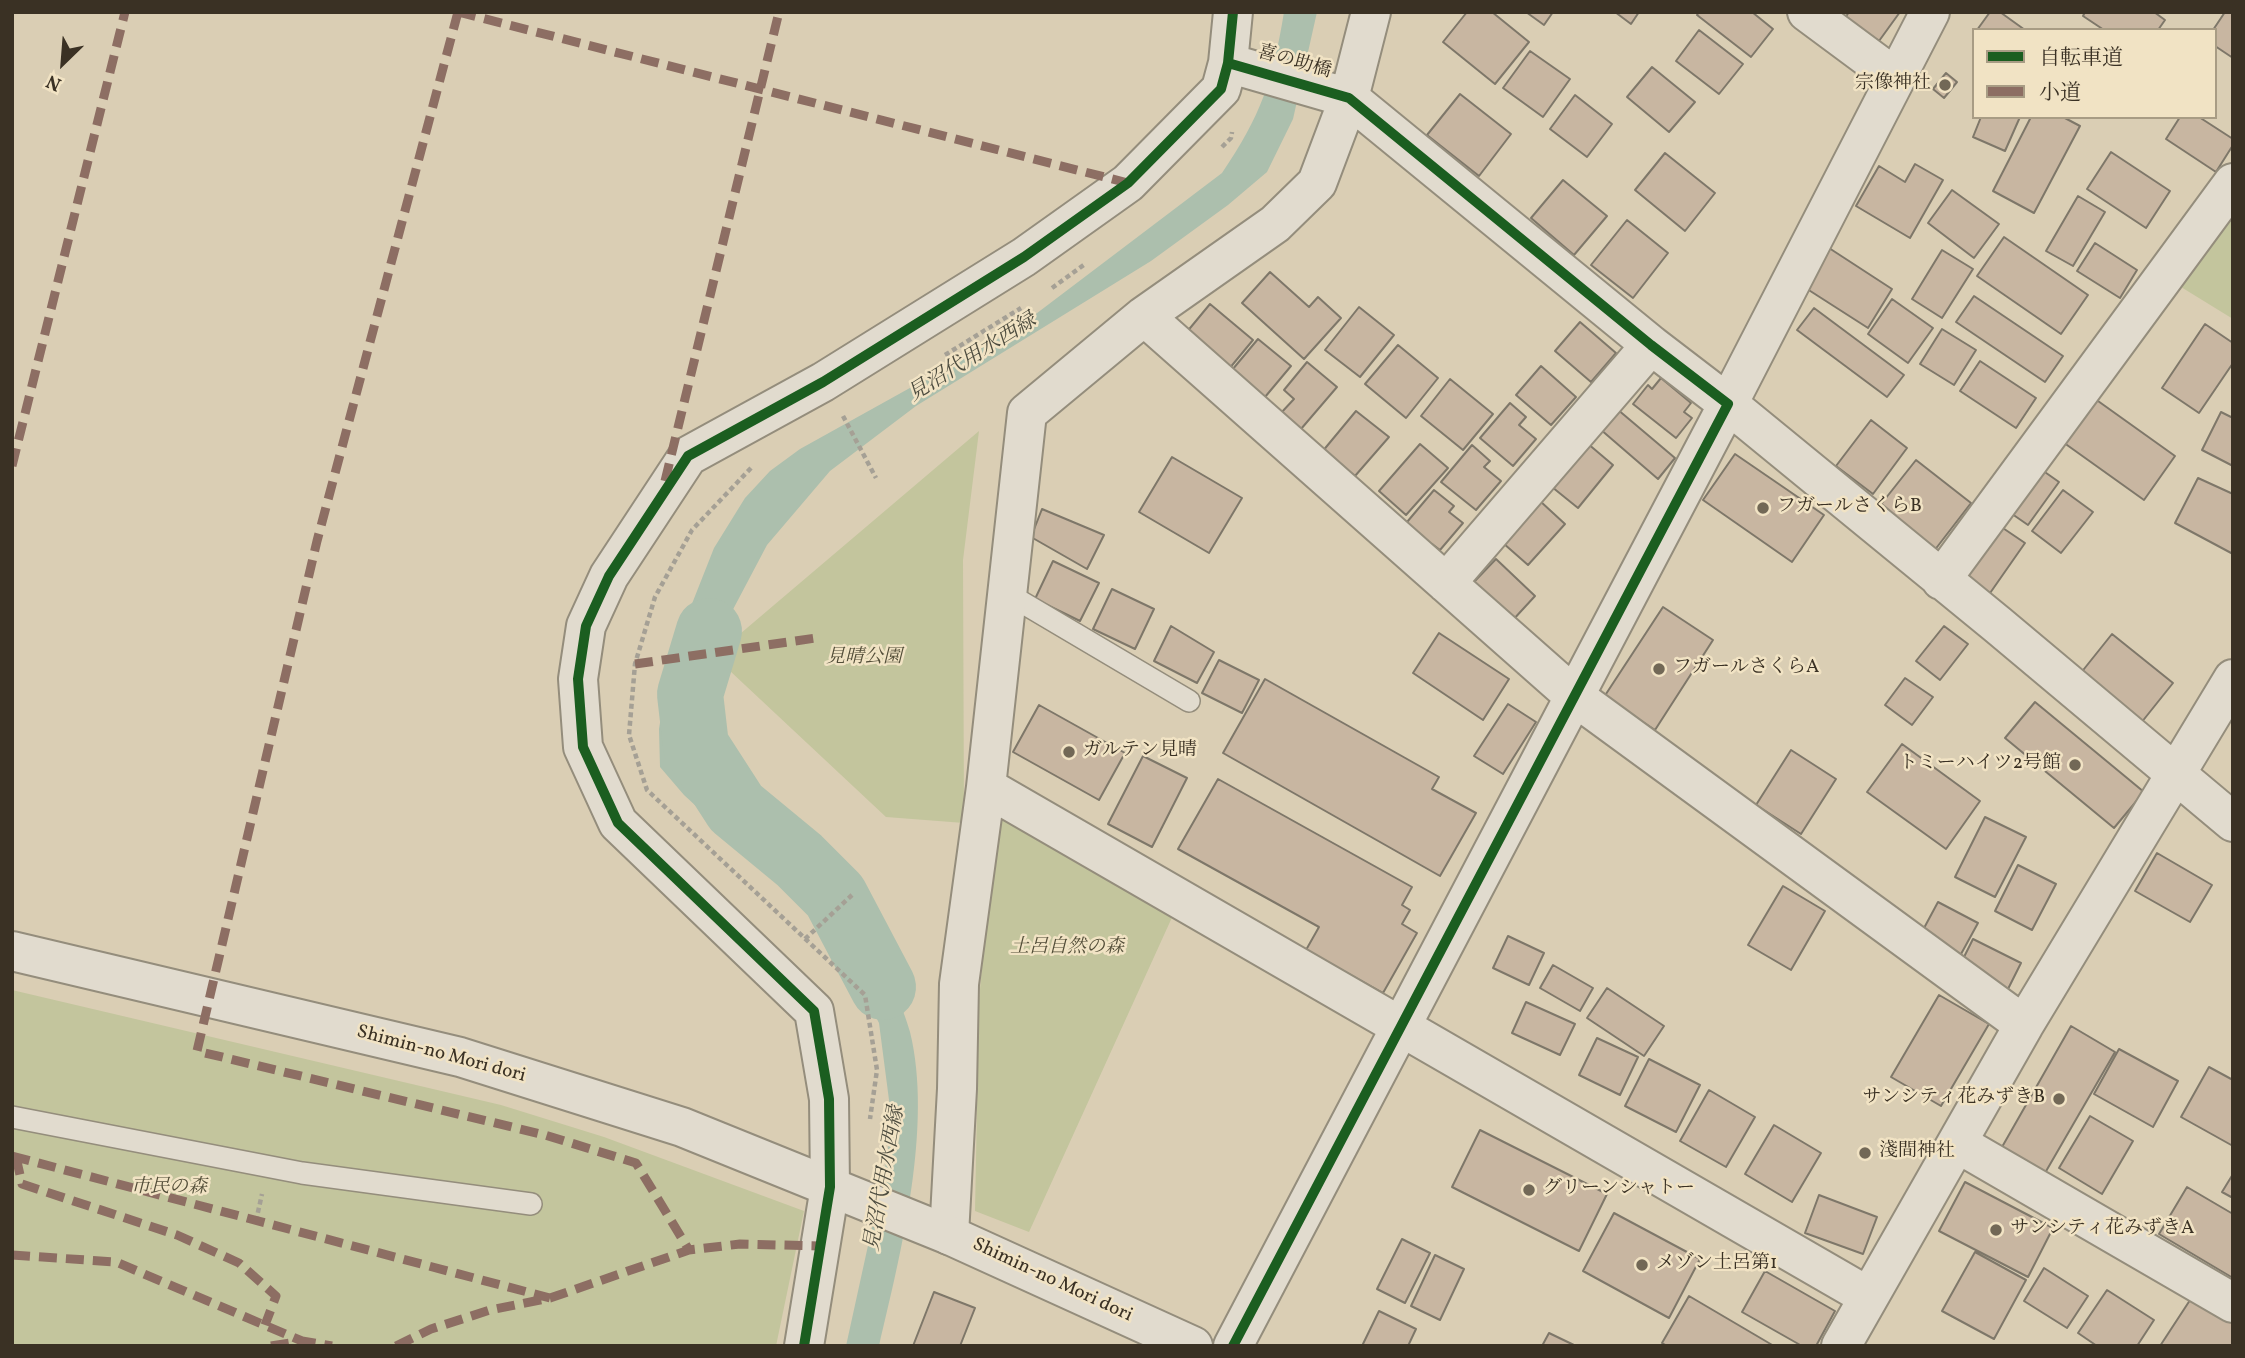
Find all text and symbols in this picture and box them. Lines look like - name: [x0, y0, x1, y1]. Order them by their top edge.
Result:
- north arrow: [28, 28, 98, 98]
- legend: [1972, 28, 2217, 119]
- street label: 喜の助橋: [1254, 42, 1334, 84]
- text: 自転車道: [2039, 44, 2123, 73]
- text: N: [42, 67, 66, 97]
- place label: 宗像神社: [1855, 74, 1931, 96]
- marker: 宗像神社: [1937, 77, 1953, 93]
- text: 小道: [2039, 79, 2081, 108]
- water label: 見沼代用水西緑: [904, 309, 1042, 409]
- place label: フガールさくらB: [1777, 497, 1922, 519]
- marker: フガールさくらB: [1755, 500, 1771, 516]
- park label: 見晴公園: [826, 648, 902, 670]
- place label: フガールさくらA: [1673, 658, 1819, 680]
- marker: フガールさくらA: [1651, 661, 1667, 677]
- place label: ガルテン見晴: [1083, 741, 1197, 763]
- marker: ガルテン見晴: [1061, 744, 1077, 760]
- place label: トミーハイツ2号館: [1899, 754, 2061, 776]
- marker: トミーハイツ2号館: [2067, 757, 2083, 773]
- park label: 土呂自然の森: [1010, 938, 1124, 960]
- street label: Shimin-no Mori dori: [354, 1021, 528, 1089]
- place label: サンシティ花みずきB: [1862, 1088, 2045, 1110]
- marker: サンシティ花みずきB: [2051, 1091, 2067, 1107]
- water label: 見沼代用水西縁: [861, 1104, 911, 1254]
- place label: 淺間神社: [1879, 1142, 1955, 1164]
- marker: 淺間神社: [1857, 1145, 1873, 1161]
- park label: 市民の森: [131, 1178, 207, 1200]
- place label: グリーンシャトー: [1543, 1179, 1695, 1201]
- marker: グリーンシャトー: [1521, 1182, 1537, 1198]
- place label: サンシティ花みずきA: [2010, 1219, 2194, 1241]
- marker: サンシティ花みずきA: [1988, 1222, 2004, 1238]
- street label: Shimin-no Mori dori: [968, 1234, 1136, 1328]
- place label: メゾン土呂第1: [1656, 1254, 1777, 1276]
- marker: メゾン土呂第1: [1634, 1257, 1650, 1273]

